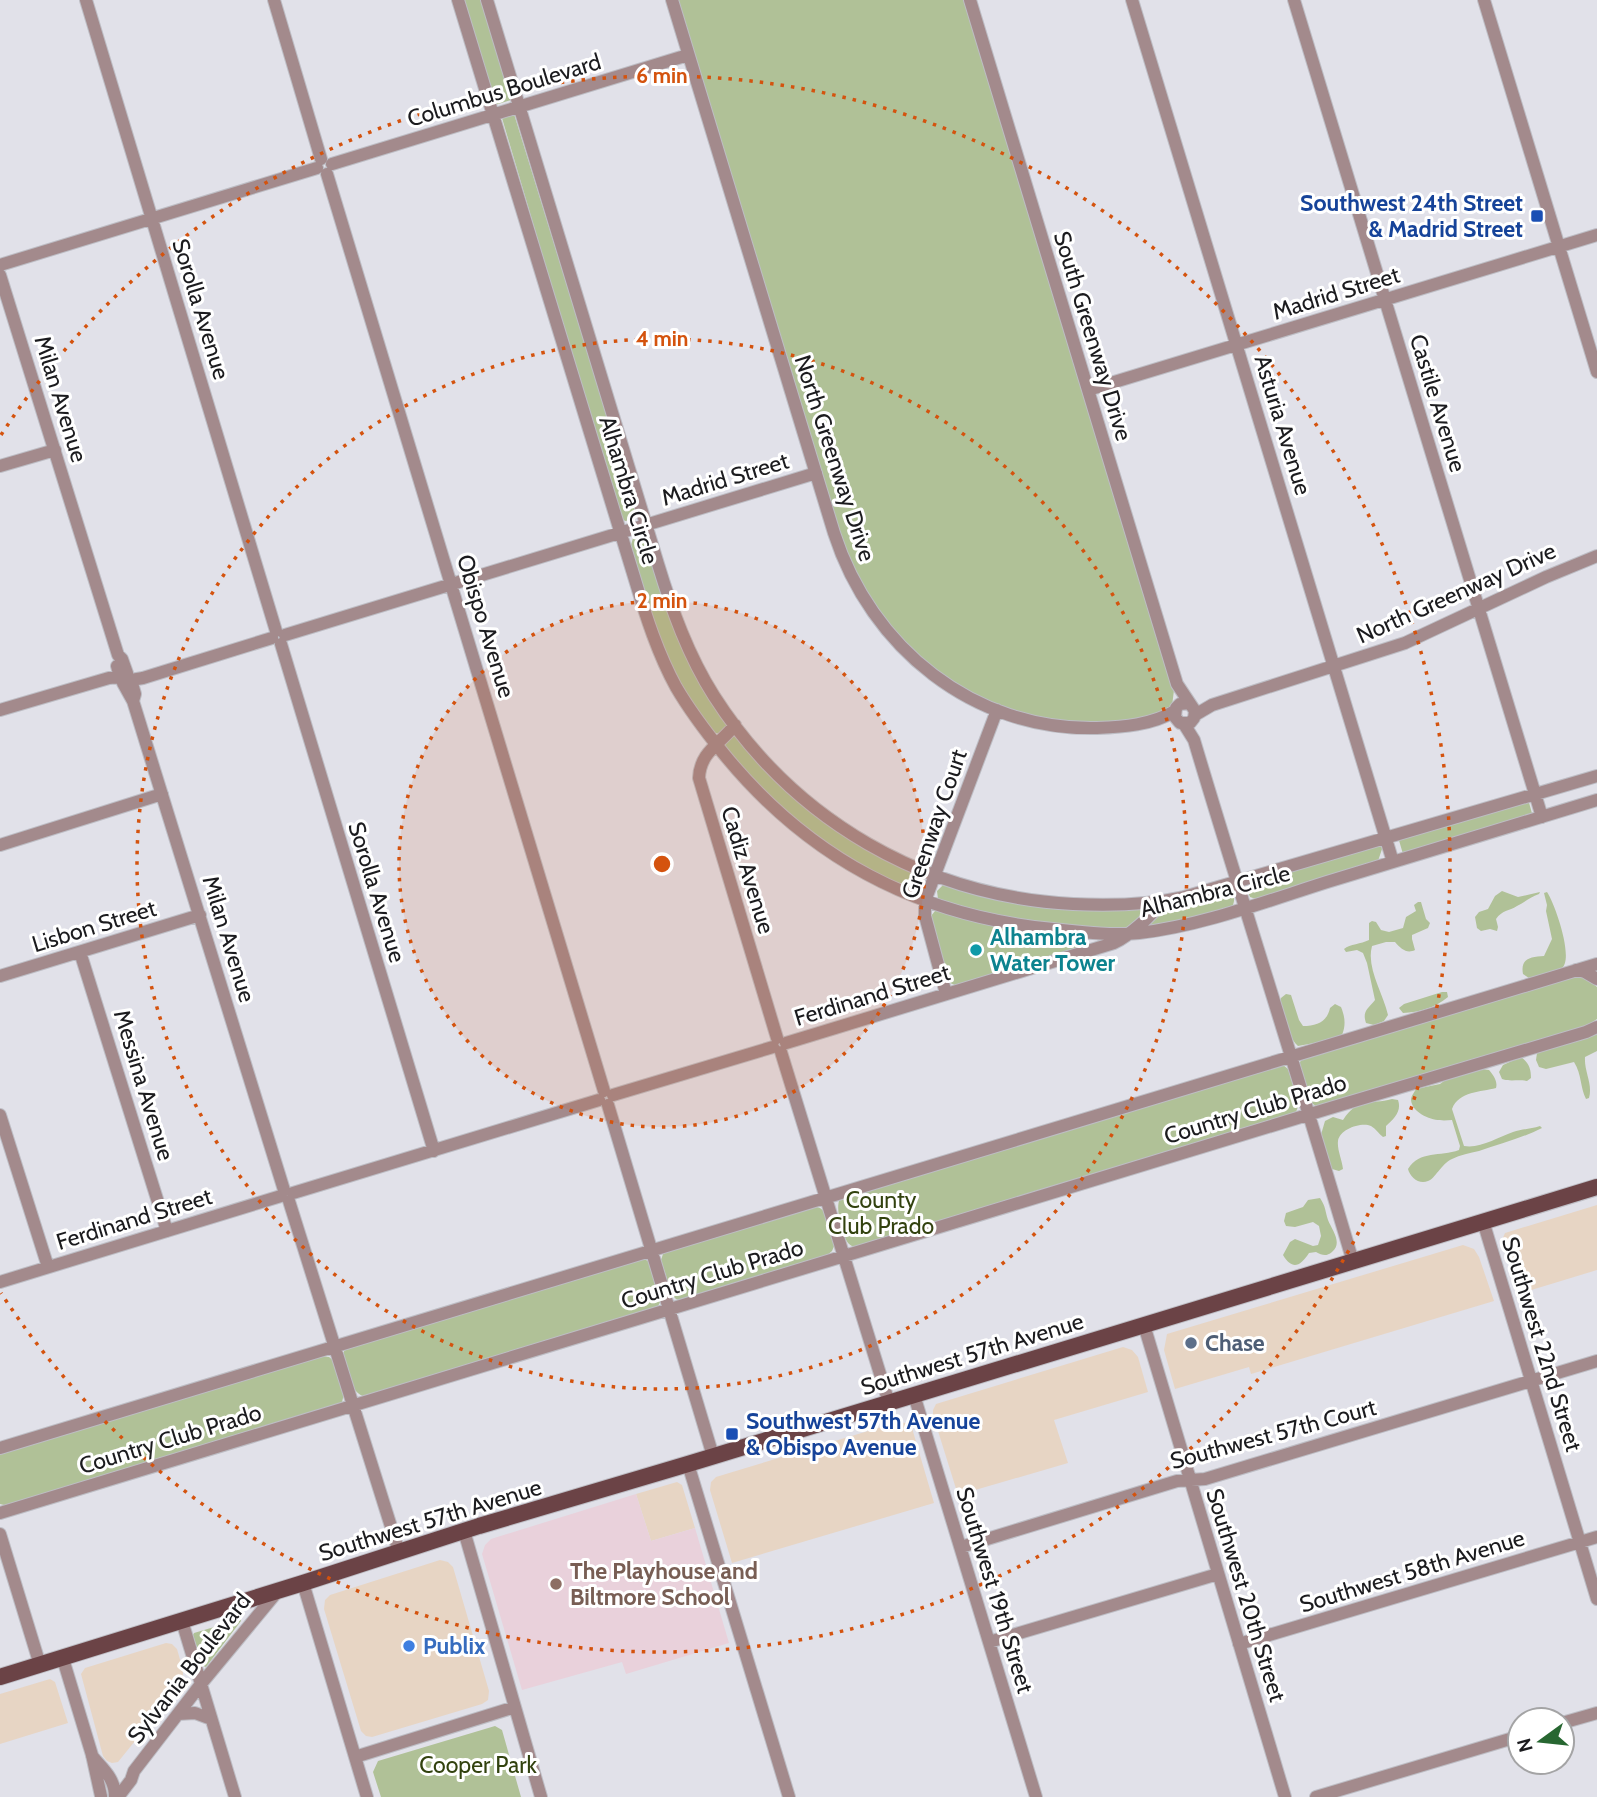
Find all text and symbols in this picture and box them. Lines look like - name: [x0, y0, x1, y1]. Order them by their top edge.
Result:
- street label: Columbus Boulevard: [404, 47, 604, 133]
- text: 6 min: [636, 63, 688, 88]
- place label: Southwest 24th Street & Madrid Street: [1300, 189, 1523, 243]
- marker: Southwest 24th Street & Madrid Street: [1529, 208, 1545, 224]
- street label: South Greenway Drive: [1048, 228, 1138, 444]
- street label: Sorolla Avenue: [166, 235, 236, 383]
- street label: Madrid Street: [1269, 260, 1403, 326]
- text: 4 min: [636, 326, 688, 351]
- street label: Castile Avenue: [1404, 331, 1472, 475]
- street label: Milan Avenue: [28, 332, 94, 466]
- street label: North Greenway Drive: [788, 351, 882, 565]
- street label: Asturia Avenue: [1248, 352, 1318, 499]
- street label: Alhambra Circle: [593, 413, 665, 568]
- street label: Madrid Street: [658, 446, 792, 512]
- street label: North Greenway Drive: [1352, 536, 1560, 650]
- street label: Obispo Avenue: [451, 551, 521, 701]
- text: 2 min: [637, 588, 687, 613]
- street label: Greenway Court: [895, 745, 973, 902]
- street label: Cadiz Avenue: [715, 803, 781, 937]
- street label: Sorolla Avenue: [342, 818, 412, 966]
- centre of rings: [650, 852, 674, 876]
- street label: Alhambra Circle: [1137, 859, 1293, 923]
- street label: Milan Avenue: [196, 872, 262, 1006]
- street label: Lisbon Street: [28, 894, 160, 958]
- place label: Alhambra Water Tower: [990, 923, 1116, 977]
- marker: Alhambra Water Tower: [968, 942, 984, 958]
- street label: Ferdinand Street: [791, 958, 953, 1032]
- street label: Messina Avenue: [108, 1006, 180, 1164]
- street label: Country Club Prado: [1160, 1068, 1350, 1150]
- street label: Ferdinand Street: [53, 1182, 215, 1256]
- park label: County Club Prado: [828, 1186, 934, 1240]
- street label: Country Club Prado: [617, 1233, 807, 1315]
- street label: Southwest 22nd Street: [1496, 1233, 1588, 1455]
- street label: Southwest 57th Avenue: [857, 1307, 1087, 1401]
- place label: Chase: [1205, 1329, 1265, 1357]
- marker: Chase: [1183, 1335, 1199, 1351]
- street label: Southwest 57th Court: [1167, 1393, 1379, 1475]
- street label: Country Club Prado: [75, 1398, 265, 1480]
- place label: Southwest 57th Avenue & Obispo Avenue: [746, 1407, 980, 1461]
- marker: Southwest 57th Avenue & Obispo Avenue: [724, 1426, 740, 1442]
- street label: Southwest 57th Avenue: [315, 1473, 545, 1567]
- street label: Southwest 19th Street: [950, 1484, 1040, 1697]
- street label: Southwest 20th Street: [1200, 1485, 1292, 1705]
- street label: Southwest 58th Avenue: [1296, 1523, 1528, 1619]
- place label: The Playhouse and Biltmore School: [570, 1557, 758, 1611]
- marker: The Playhouse and Biltmore School: [548, 1576, 564, 1592]
- street label: Sylvania Boulevard: [121, 1587, 257, 1749]
- place label: Publix: [423, 1632, 486, 1660]
- marker: Publix: [401, 1638, 417, 1654]
- north arrow: [1506, 1706, 1576, 1776]
- text: N: [1512, 1736, 1538, 1755]
- park label: Cooper Park: [419, 1751, 538, 1779]

